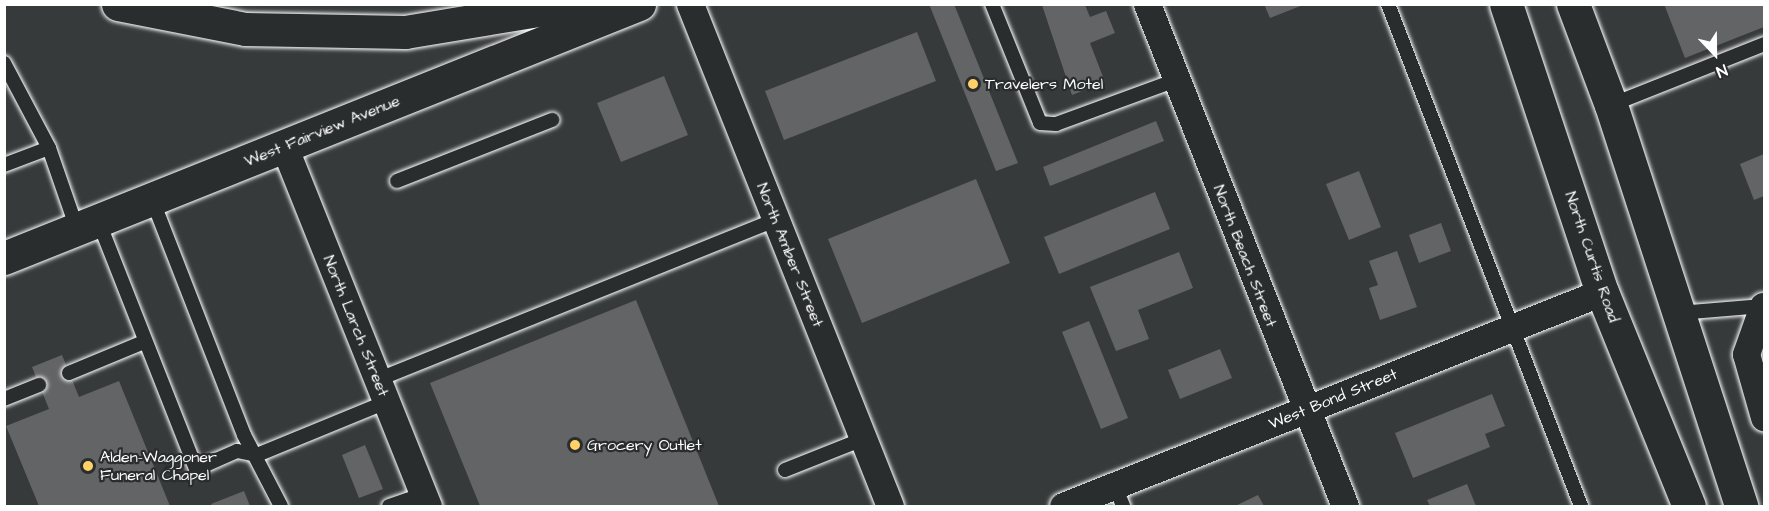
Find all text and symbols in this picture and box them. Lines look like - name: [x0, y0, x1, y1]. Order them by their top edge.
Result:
- north arrow: [1685, 24, 1745, 84]
- text: N: [1713, 59, 1731, 83]
- place label: Travelers Motel: [985, 74, 1103, 94]
- marker: Travelers Motel: [966, 77, 980, 91]
- street label: West Fairview Avenue: [242, 91, 402, 171]
- street label: North Amber Street: [752, 180, 828, 330]
- street label: North Beach Street: [1209, 182, 1281, 330]
- street label: North Curtis Road: [1561, 189, 1623, 325]
- street label: North Larch Street: [319, 253, 393, 399]
- street label: West Bond Street: [1266, 364, 1400, 434]
- place label: Grocery Outlet: [587, 435, 702, 455]
- marker: Grocery Outlet: [568, 438, 582, 452]
- place label: Alden-Waggoner Funeral Chapel: [100, 447, 217, 485]
- marker: Alden-Waggoner Funeral Chapel: [81, 459, 95, 473]

